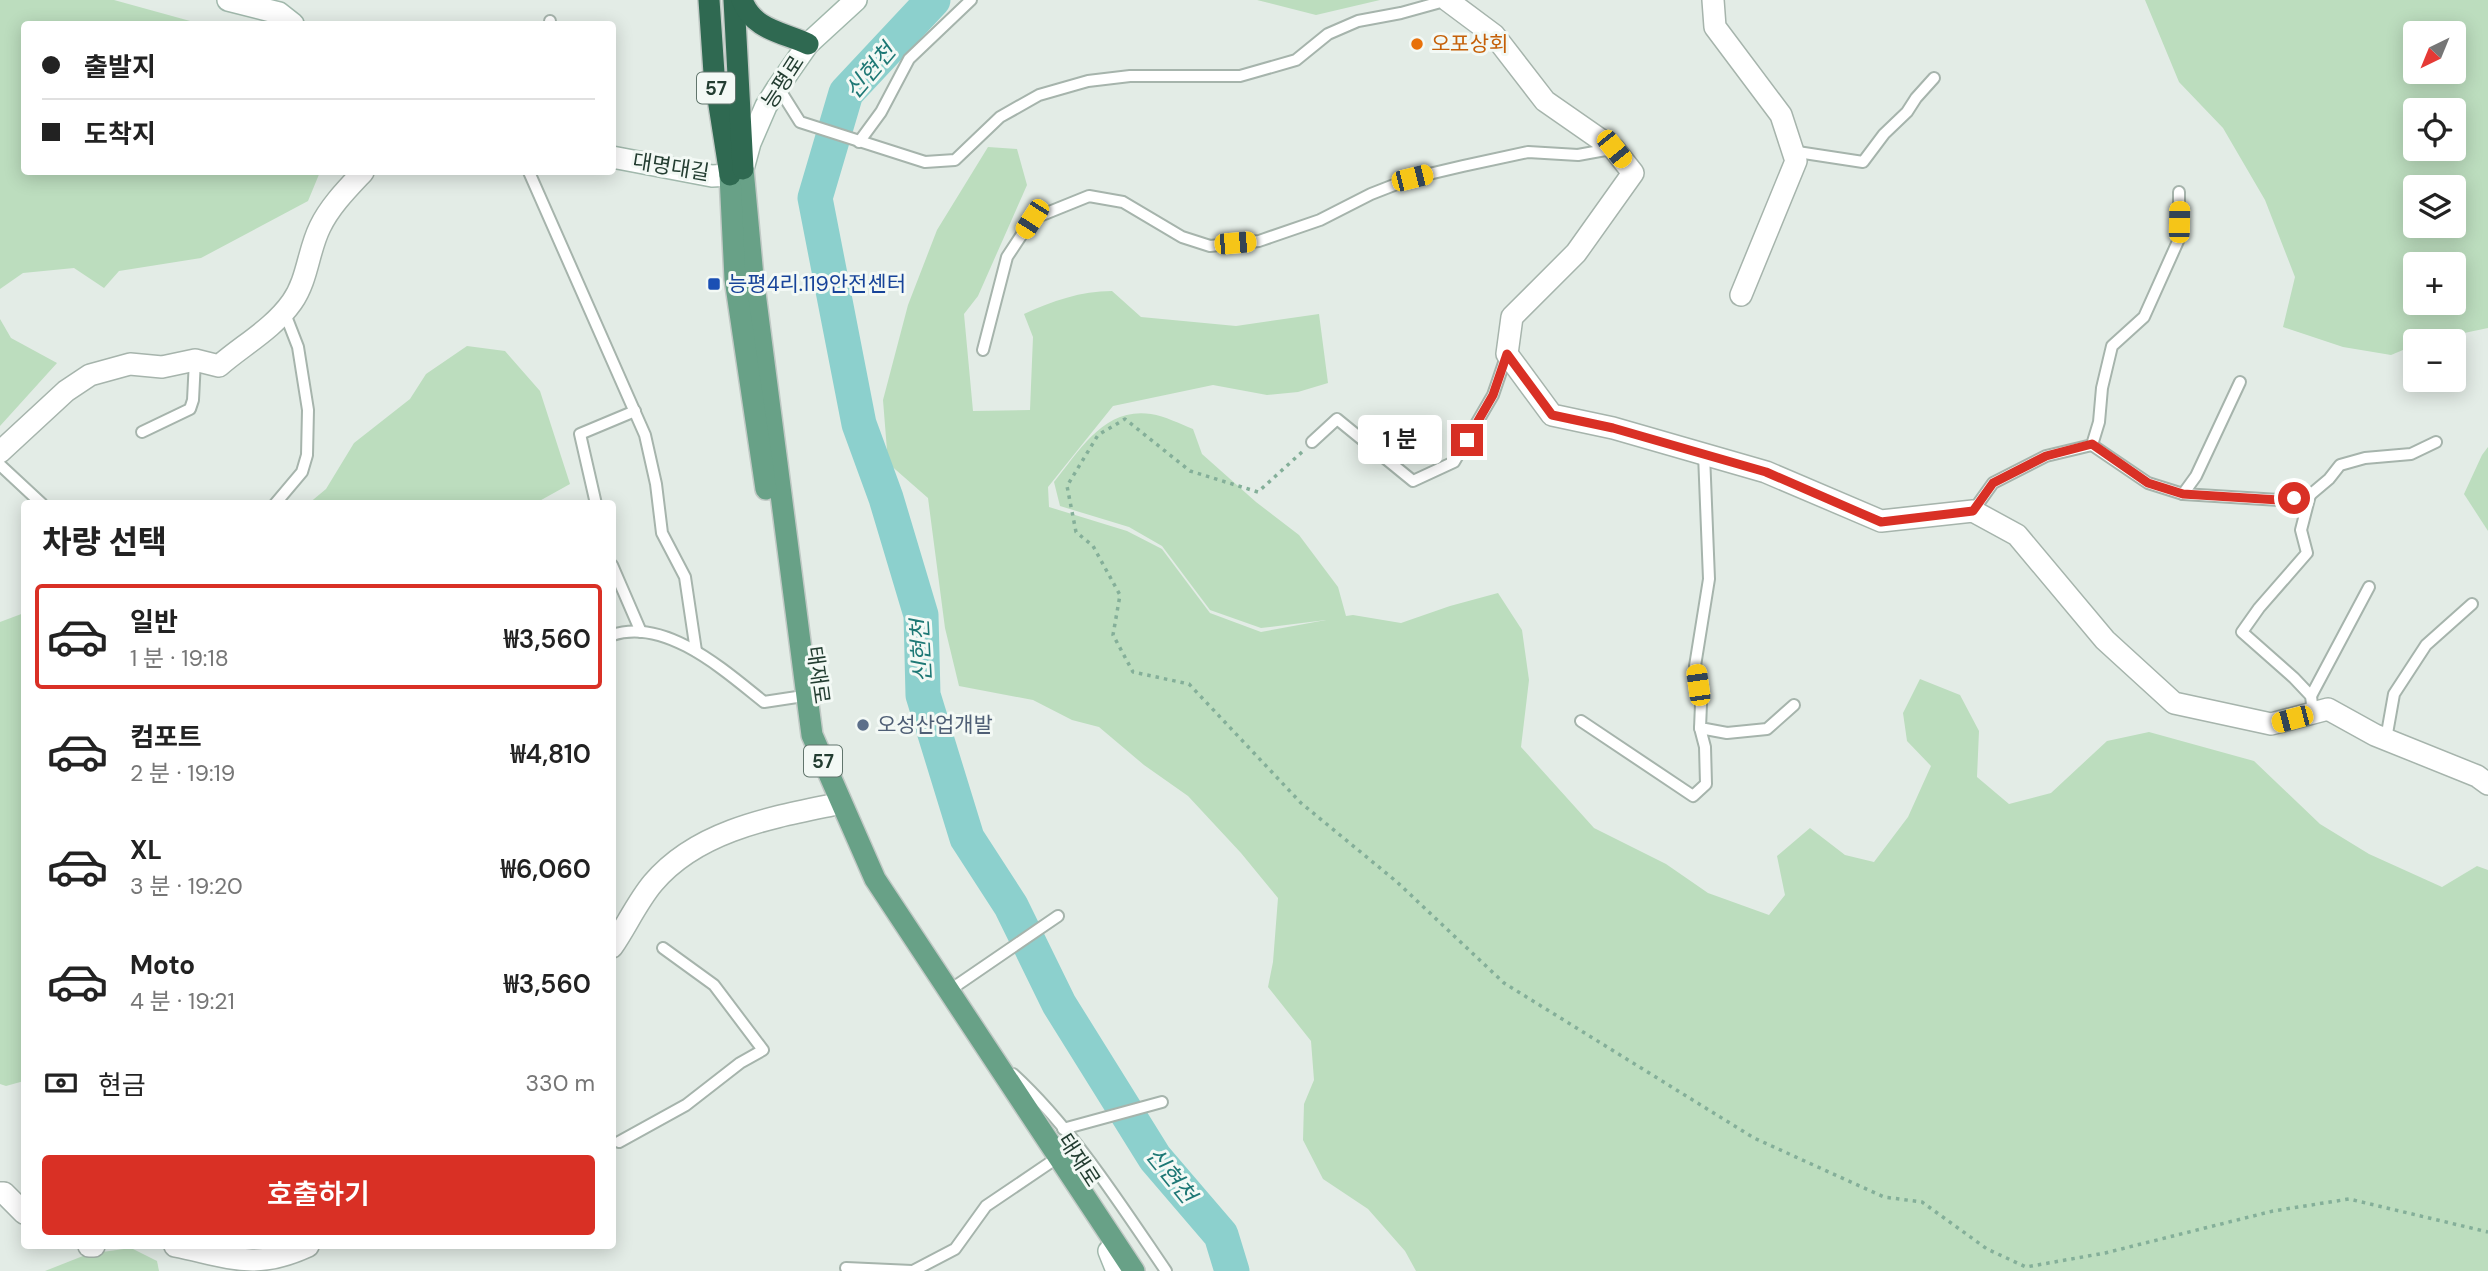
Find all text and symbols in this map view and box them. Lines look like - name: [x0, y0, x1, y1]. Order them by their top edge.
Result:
- north arrow: [2403, 21, 2466, 84]
- map controls: [2403, 21, 2466, 392]
- place label: 오포상회: [1431, 30, 1508, 58]
- water label: 신현천: [838, 35, 904, 105]
- marker: 오포상회: [1409, 36, 1425, 52]
- text: 출발지: [84, 50, 156, 84]
- street label: 능평로: [755, 50, 811, 114]
- road number: 57: [697, 72, 735, 104]
- button: locate: [2403, 98, 2466, 161]
- text: 도착지: [84, 117, 156, 151]
- car: [1593, 126, 1636, 172]
- street label: 대명대길: [631, 147, 711, 187]
- car: [1390, 163, 1435, 193]
- button: layers: [2403, 175, 2466, 238]
- car: [1012, 196, 1053, 242]
- car: [2169, 201, 2190, 243]
- car: [1214, 231, 1257, 255]
- button: +: [2403, 252, 2466, 315]
- place label: 능평4리.119안전센터: [728, 270, 906, 298]
- marker: 능평4리.119안전센터: [706, 276, 722, 292]
- button: −: [2403, 329, 2466, 392]
- callout: 1 분: [1358, 416, 1442, 464]
- text: 1 분: [1383, 424, 1417, 454]
- route end: [1451, 424, 1483, 456]
- route start: [2278, 482, 2310, 514]
- text: 차량 선택: [42, 521, 167, 563]
- icon: car: [46, 605, 109, 668]
- text: 일반: [130, 605, 178, 639]
- water label: 신현천: [904, 616, 938, 683]
- text: ₩3,560: [504, 622, 591, 656]
- text: 1 분 · 19:18: [130, 643, 229, 673]
- street label: 태재로: [800, 644, 836, 706]
- car: [1685, 663, 1712, 707]
- car: [2269, 703, 2316, 735]
- place label: 오성산업개발: [877, 711, 993, 739]
- marker: 오성산업개발: [855, 717, 871, 733]
- icon: car: [46, 720, 109, 783]
- text: 컴포트: [130, 720, 202, 754]
- text: ₩4,810: [511, 737, 591, 771]
- road number: 57: [804, 746, 842, 776]
- text: 2 분 · 19:19: [130, 758, 235, 788]
- text: XL: [130, 833, 162, 867]
- icon: car: [46, 835, 109, 898]
- text: ₩6,060: [501, 852, 591, 886]
- text: 3 분 · 19:20: [130, 871, 243, 901]
- text: Moto: [130, 948, 195, 982]
- icon: car: [46, 950, 109, 1013]
- text: ₩3,560: [504, 967, 591, 1001]
- text: 4 분 · 19:21: [130, 986, 235, 1016]
- icon: cash: [42, 1064, 80, 1102]
- text: 현금: [98, 1068, 146, 1102]
- text: 330 m: [525, 1068, 595, 1098]
- street label: 태재로: [1051, 1128, 1107, 1192]
- water label: 신현천: [1139, 1141, 1204, 1211]
- button: 호출하기: [42, 1155, 595, 1235]

